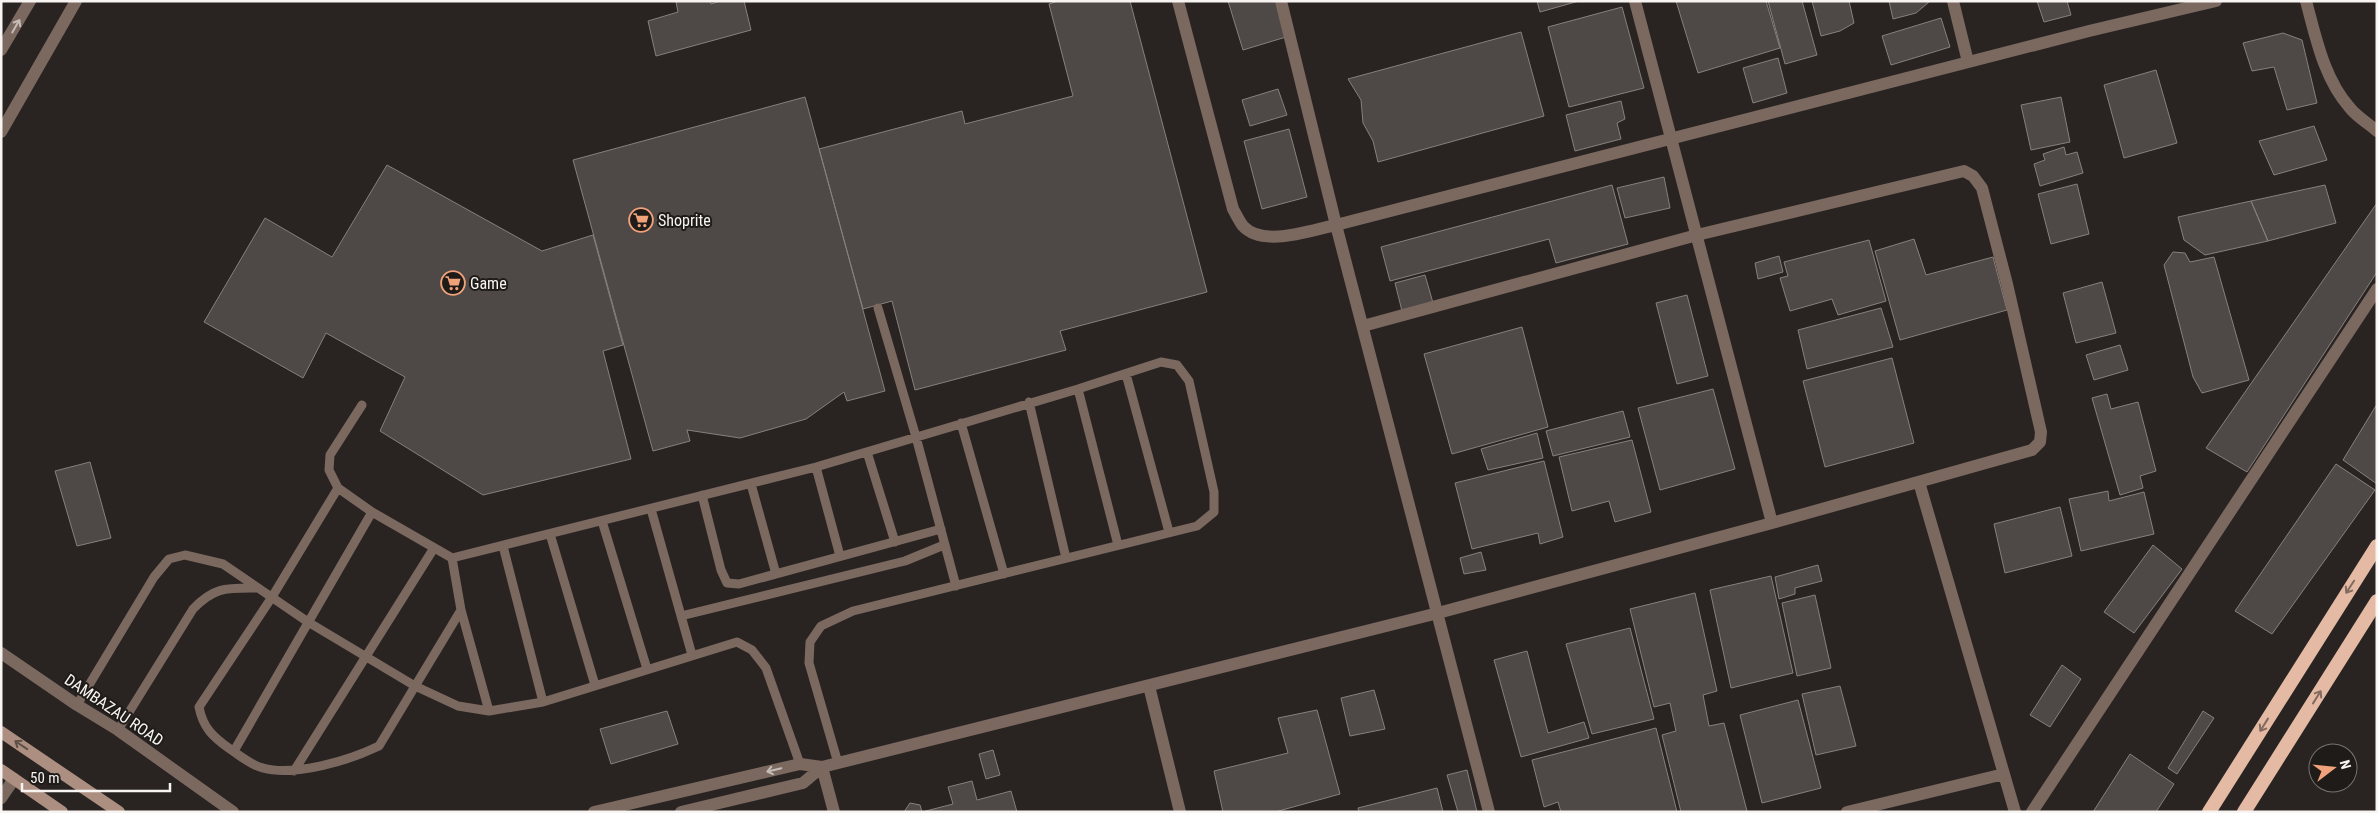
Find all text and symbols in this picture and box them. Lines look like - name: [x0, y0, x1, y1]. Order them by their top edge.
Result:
- one-way arrow: [11, 19, 21, 33]
- supermarket icon: Shoprite: [628, 207, 654, 233]
- place label: Shoprite: [658, 211, 711, 230]
- supermarket icon: Game: [440, 270, 466, 296]
- place label: Game: [470, 274, 507, 293]
- one-way arrow: [2345, 580, 2355, 594]
- street label: DAMBAZAU ROAD: [61, 670, 167, 750]
- one-way arrow: [2312, 690, 2322, 704]
- one-way arrow: [2258, 717, 2268, 731]
- one-way arrow: [14, 740, 28, 750]
- north arrow: [2308, 743, 2358, 793]
- text: N: [2337, 758, 2354, 771]
- scale bar: [22, 760, 170, 792]
- one-way arrow: [767, 766, 783, 775]
- text: 50 m: [30, 769, 60, 787]

